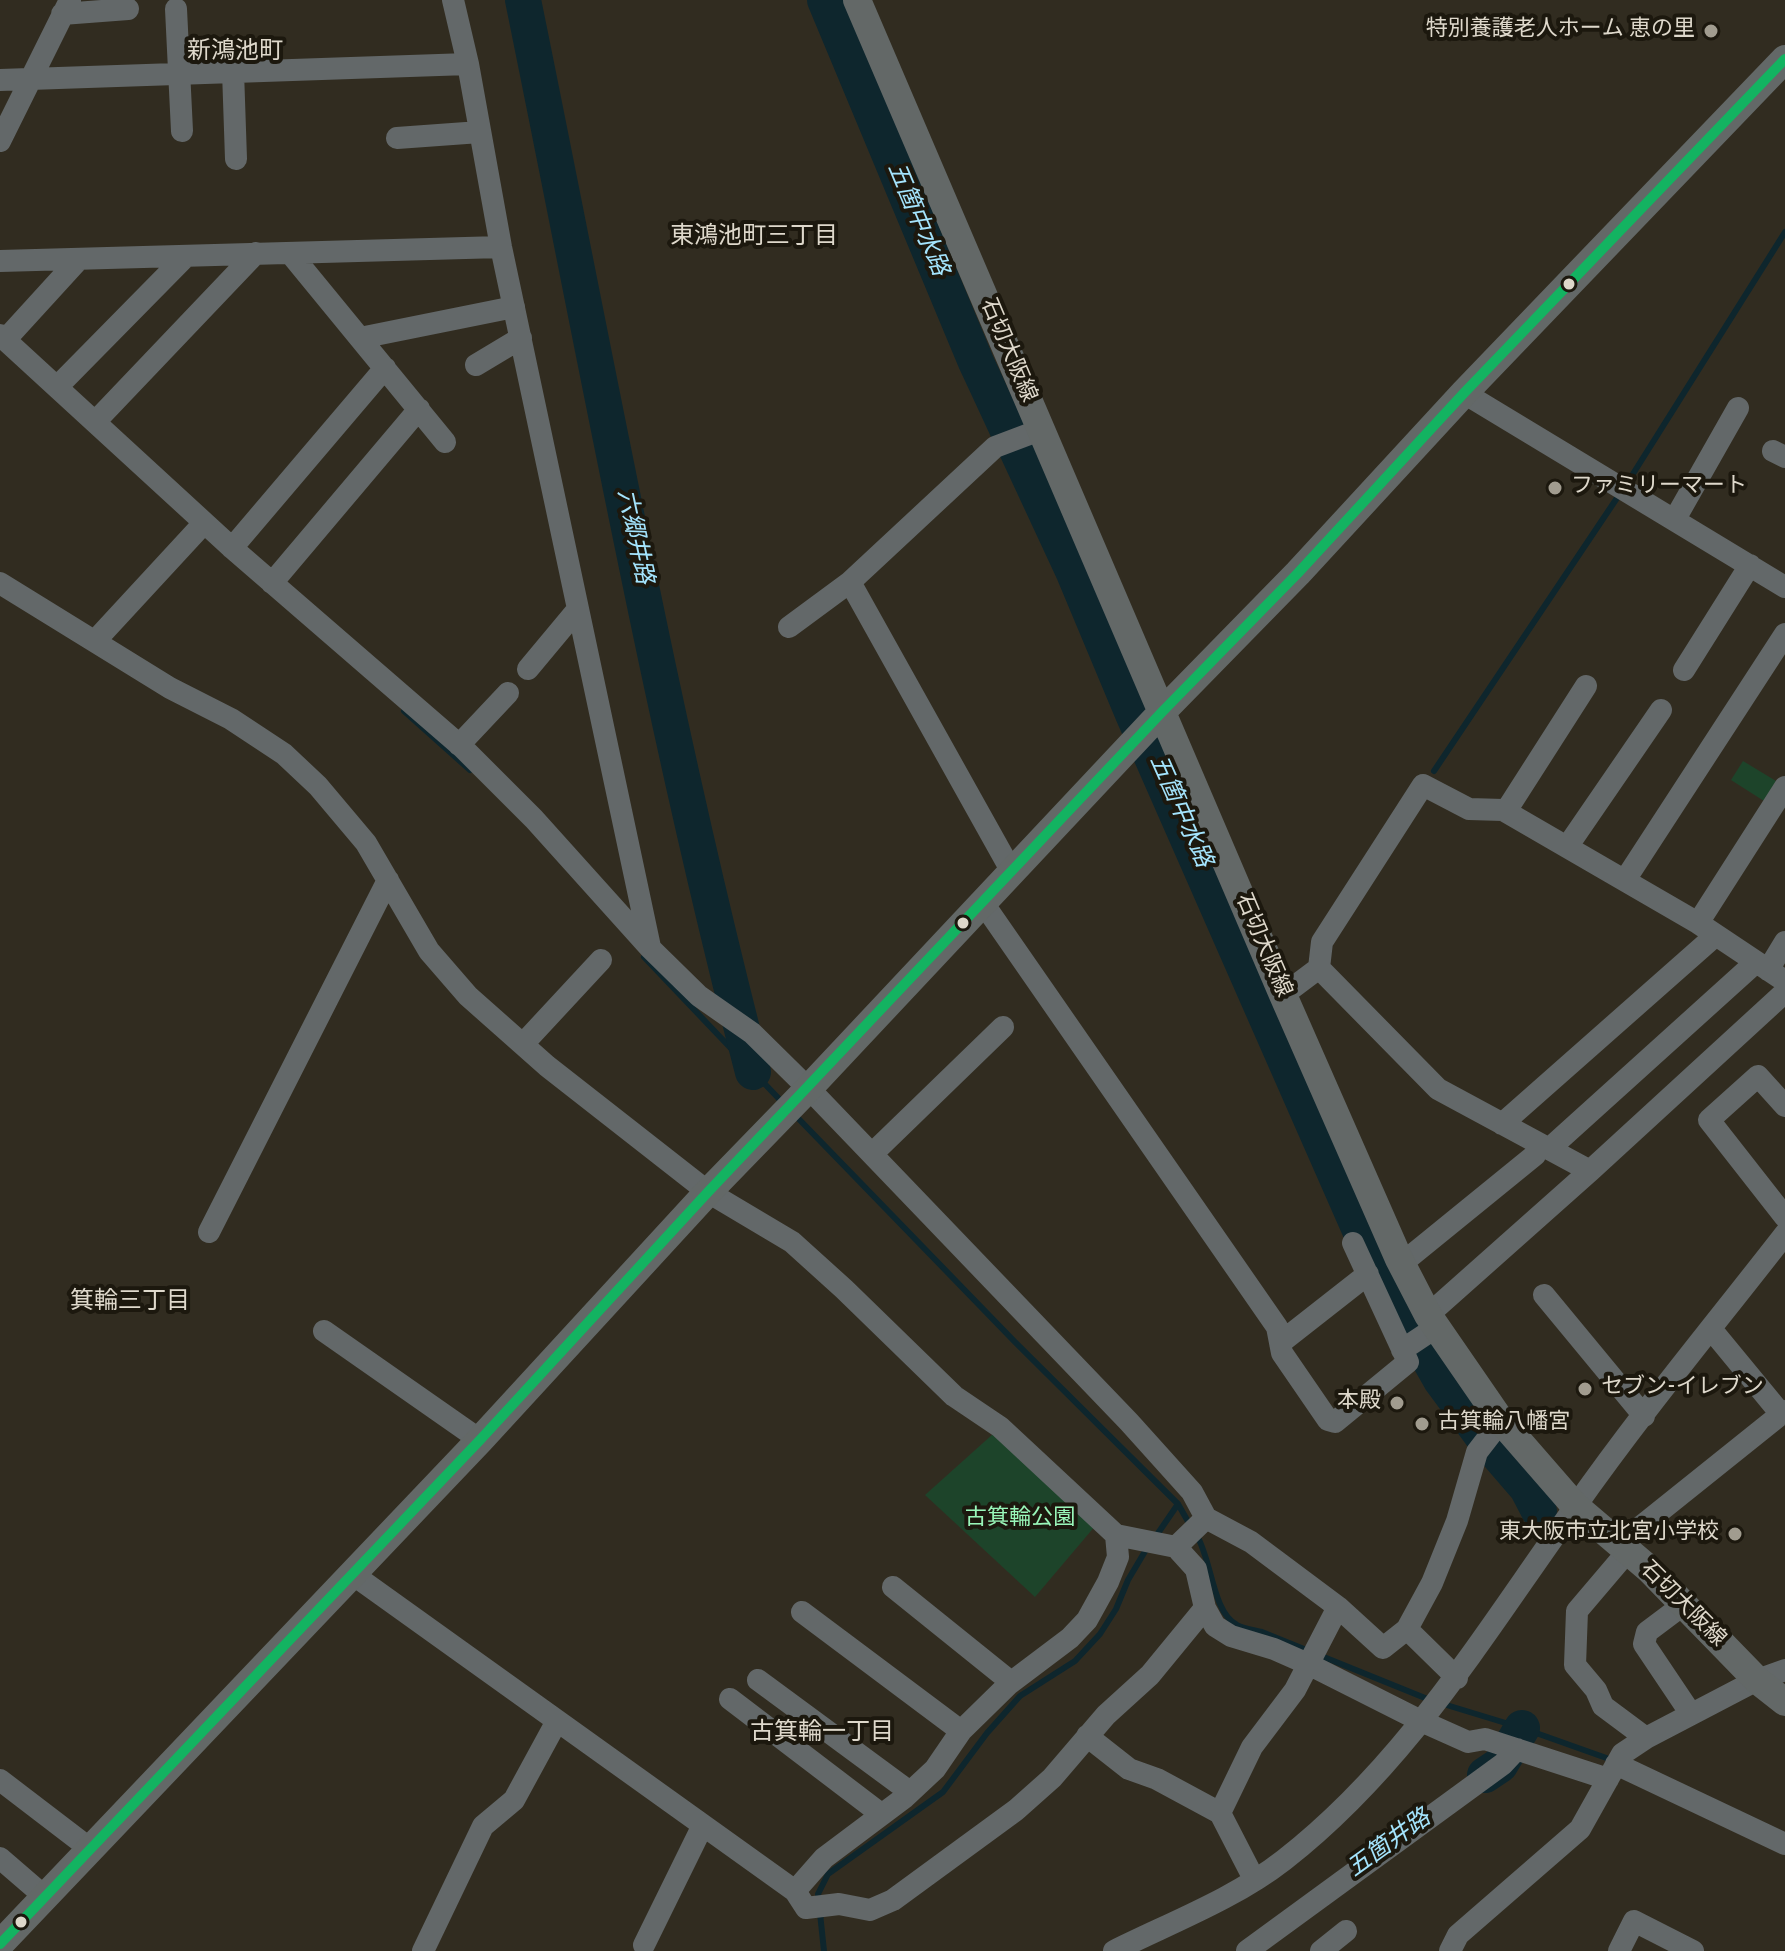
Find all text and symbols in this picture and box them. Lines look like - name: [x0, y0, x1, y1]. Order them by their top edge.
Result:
- place label: 特別養護老人ホーム 恵の里: [1426, 18, 1695, 44]
- marker: 特別養護老人ホーム 恵の里: [1702, 22, 1720, 40]
- district label: 新鴻池町: [187, 39, 283, 67]
- water label: 五箇中水路: [879, 159, 953, 281]
- district label: 東鴻池町三丁目: [670, 224, 838, 252]
- unlabelled marker: [1561, 276, 1577, 292]
- street label: 石切大阪線: [973, 295, 1041, 407]
- place label: ファミリーマート: [1571, 475, 1747, 501]
- marker: ファミリーマート: [1546, 479, 1564, 497]
- water label: 六郷井路: [609, 487, 657, 587]
- water label: 五箇中水路: [1141, 751, 1217, 873]
- street label: 石切大阪線: [1228, 890, 1296, 1002]
- unlabelled marker: [955, 915, 971, 931]
- district label: 箕輪三丁目: [70, 1289, 190, 1317]
- place label: セブン-イレブン: [1601, 1376, 1764, 1402]
- marker: セブン-イレブン: [1576, 1380, 1594, 1398]
- place label: 本殿: [1337, 1390, 1381, 1416]
- marker: 本殿: [1388, 1394, 1406, 1412]
- place label: 古箕輪八幡宮: [1438, 1411, 1570, 1437]
- marker: 古箕輪八幡宮: [1413, 1415, 1431, 1433]
- park label: 古箕輪公園: [965, 1507, 1075, 1533]
- place label: 東大阪市立北宮小学校: [1499, 1521, 1719, 1547]
- marker: 東大阪市立北宮小学校: [1726, 1525, 1744, 1543]
- street label: 石切大阪線: [1634, 1557, 1730, 1653]
- district label: 古箕輪一丁目: [750, 1720, 894, 1748]
- water label: 五箇井路: [1343, 1805, 1437, 1885]
- unlabelled marker: [13, 1914, 29, 1930]

